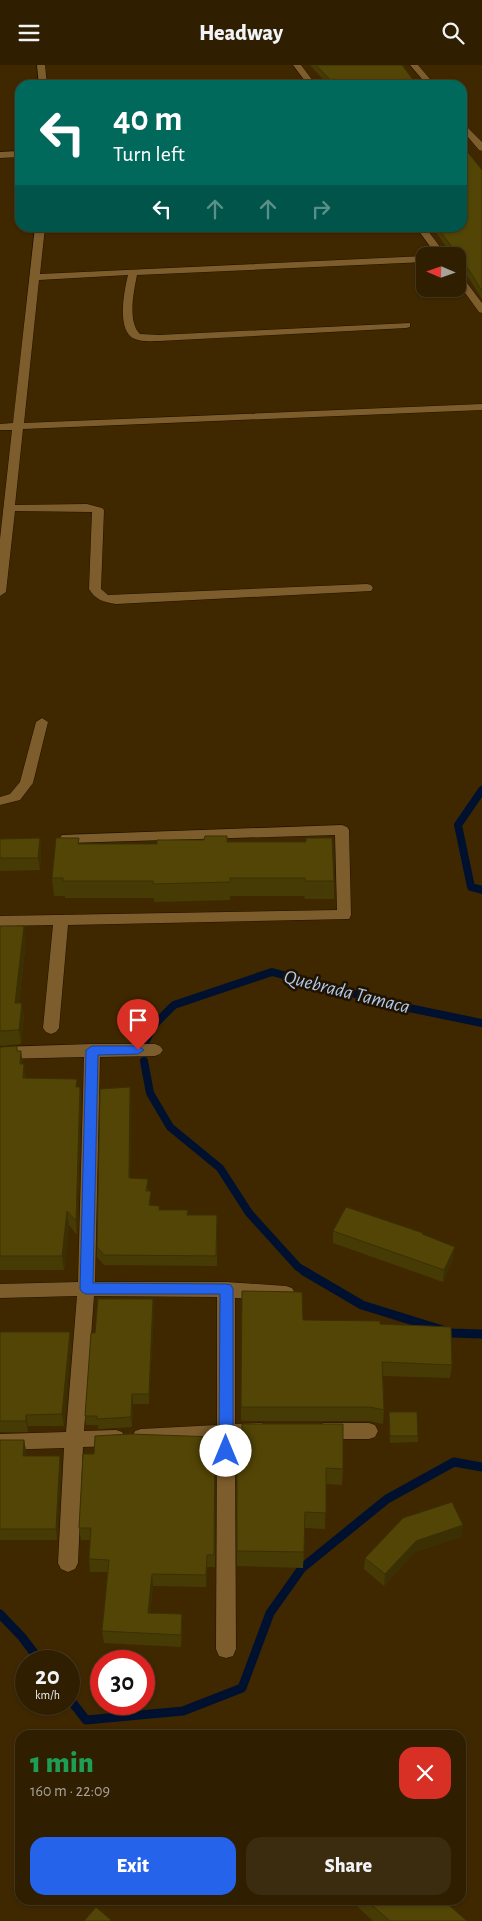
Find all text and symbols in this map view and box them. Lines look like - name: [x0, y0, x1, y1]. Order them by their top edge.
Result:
- icon: menu: [15, 19, 43, 47]
- icon: search: [439, 19, 467, 47]
- text: Headway: [199, 22, 283, 44]
- icon: left: [30, 100, 95, 165]
- text: 40 m: [113, 102, 182, 137]
- text: Turn left: [113, 143, 185, 165]
- icon: left: [148, 195, 176, 223]
- icon: ahead: [201, 195, 229, 223]
- icon: ahead: [254, 195, 282, 223]
- icon: right: [307, 195, 335, 223]
- north arrow: [416, 247, 466, 297]
- map controls: [416, 247, 466, 297]
- water label: Quebrada Tamaca: [282, 967, 412, 1017]
- pin: [117, 999, 159, 1050]
- icon: arrive: [124, 1006, 152, 1034]
- position arrow: [199, 1424, 251, 1476]
- speed limit sign: 30: [90, 1650, 155, 1715]
- text: 20: [35, 1664, 60, 1689]
- text: km/h: [35, 1689, 60, 1701]
- button: close: [399, 1747, 451, 1799]
- text: 1 min: [30, 1748, 94, 1778]
- text: 160 m · 22:09: [30, 1783, 110, 1799]
- button: Exit: [30, 1837, 236, 1895]
- button: Share: [246, 1837, 451, 1895]

